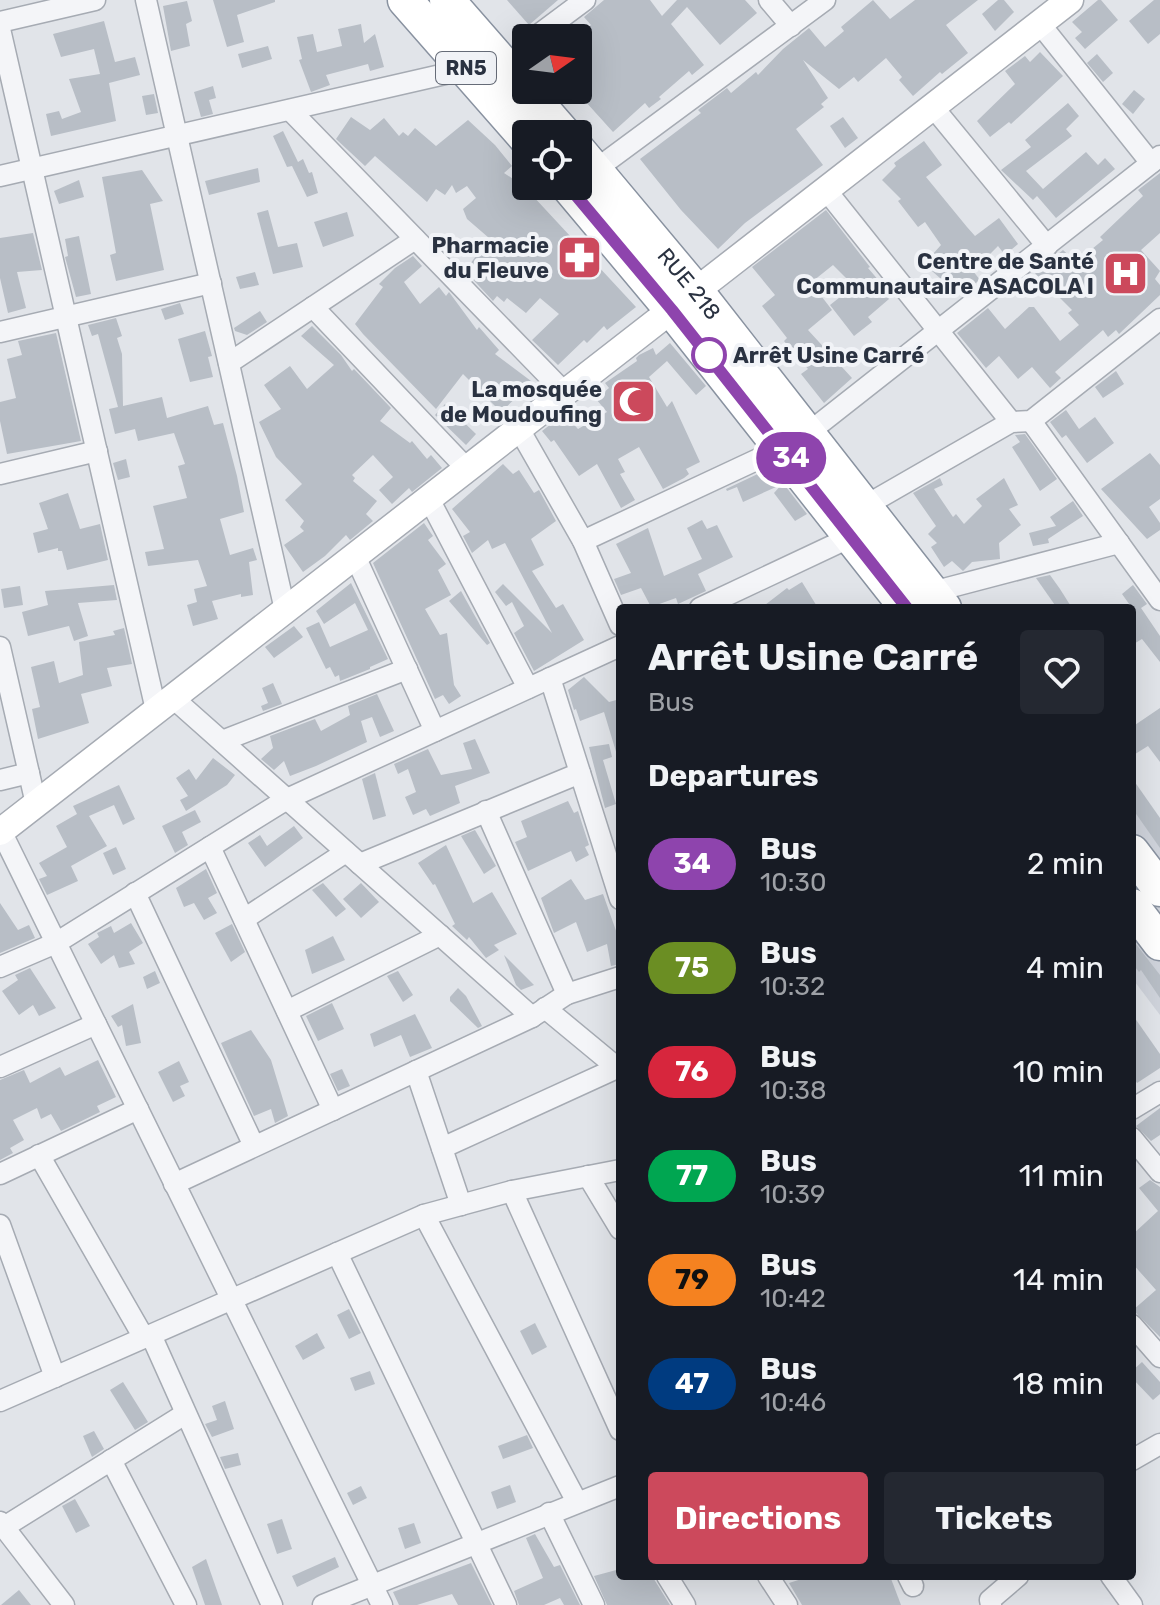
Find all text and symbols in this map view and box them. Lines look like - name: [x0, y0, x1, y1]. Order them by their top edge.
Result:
- north arrow: [512, 24, 592, 104]
- map controls: [512, 24, 592, 200]
- road number: RN5: [436, 52, 496, 84]
- button: locate: [512, 120, 592, 200]
- place label: Pharmacie du Fleuve: [431, 232, 549, 284]
- pharmacy icon: Pharmacie du Fleuve: [556, 234, 604, 282]
- street label: RUE 218: [652, 242, 727, 325]
- place label: Centre de Santé Communautaire ASACOLA I: [796, 248, 1094, 300]
- hospital icon: Centre de Santé Communautaire ASACOLA I: [1101, 250, 1149, 298]
- marker: Arrêt Usine Carré: [692, 338, 726, 372]
- place label: Arrêt Usine Carré: [733, 342, 924, 369]
- place label: La mosquée de Moudoufing: [440, 376, 602, 428]
- mosque icon: La mosquée de Moudoufing: [609, 378, 657, 426]
- line badge: 34: [755, 432, 827, 484]
- text: 34: [772, 441, 810, 474]
- button: heart: [1020, 630, 1104, 714]
- text: Arrêt Usine Carré: [648, 634, 978, 680]
- text: Bus: [648, 687, 694, 718]
- text: Departures: [648, 758, 819, 794]
- text: Bus: [760, 831, 817, 867]
- text: 2 min: [1027, 846, 1104, 882]
- text: 34: [673, 847, 711, 880]
- text: 10:30: [760, 867, 826, 898]
- text: Bus: [760, 935, 817, 971]
- text: 4 min: [1026, 950, 1104, 986]
- text: 75: [675, 951, 709, 984]
- text: 10:32: [760, 971, 825, 1002]
- text: Bus: [760, 1039, 817, 1075]
- text: 10 min: [1013, 1054, 1104, 1090]
- text: 76: [675, 1055, 709, 1088]
- text: 10:38: [760, 1075, 826, 1106]
- text: Bus: [760, 1143, 817, 1179]
- text: 11 min: [1019, 1158, 1104, 1194]
- text: 77: [676, 1159, 708, 1192]
- text: 10:39: [760, 1179, 825, 1210]
- text: Bus: [760, 1247, 817, 1283]
- text: 14 min: [1013, 1262, 1104, 1298]
- text: 79: [675, 1263, 709, 1296]
- text: 10:42: [760, 1283, 826, 1314]
- text: Bus: [760, 1351, 817, 1387]
- text: 18 min: [1013, 1366, 1104, 1402]
- text: 47: [675, 1367, 709, 1400]
- text: 10:46: [760, 1387, 826, 1418]
- button: Directions: [648, 1472, 868, 1564]
- button: Tickets: [884, 1472, 1104, 1564]

